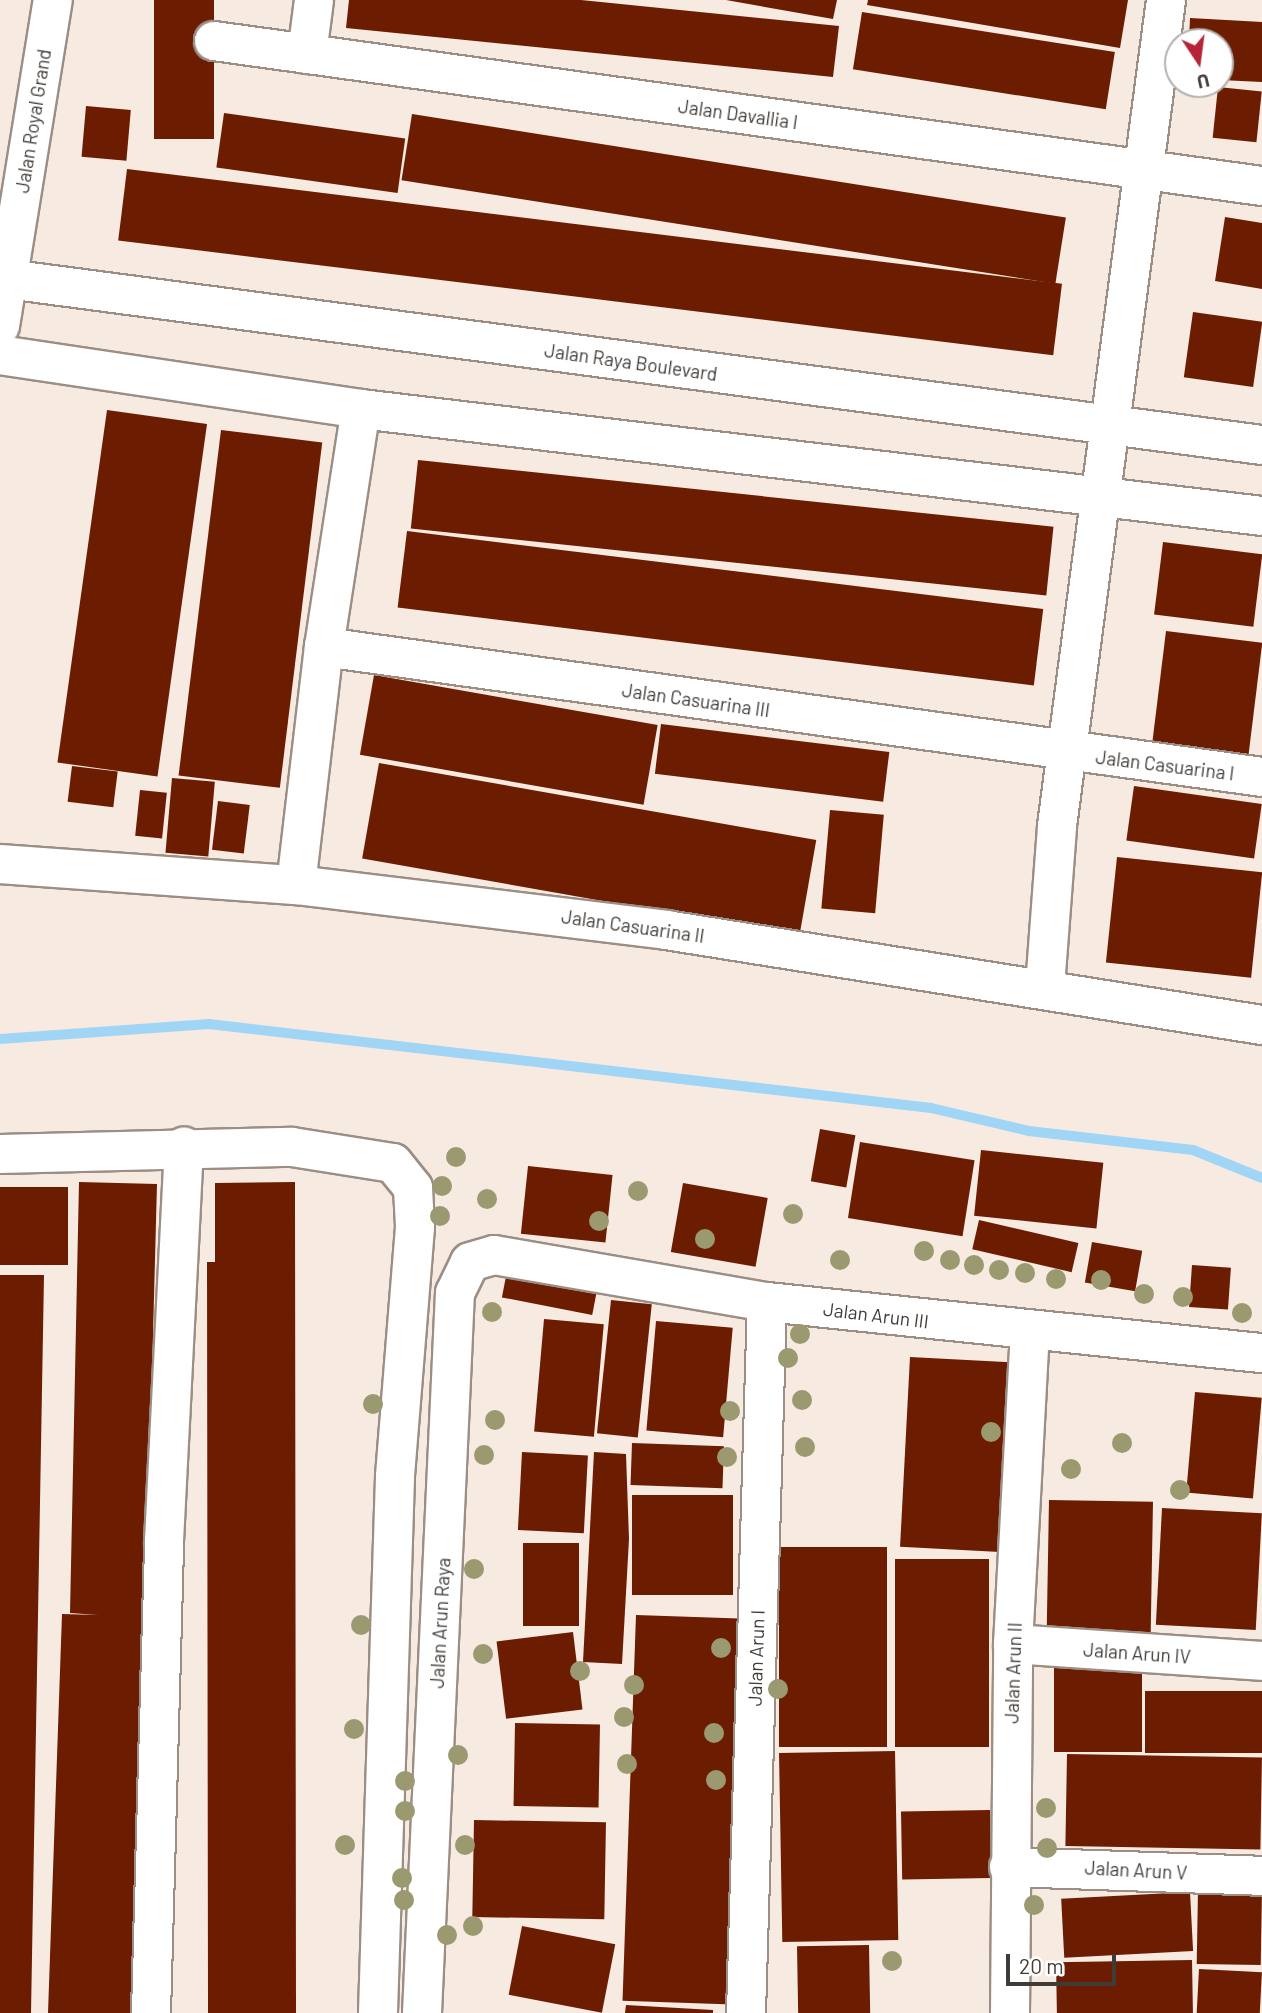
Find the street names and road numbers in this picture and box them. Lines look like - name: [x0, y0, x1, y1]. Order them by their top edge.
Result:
- street label: Jalan Royal Grand: [10, 47, 56, 195]
- street label: Jalan Davallia I: [677, 94, 799, 134]
- street label: Jalan Raya Boulevard: [543, 339, 719, 385]
- street label: Jalan Casuarina III: [621, 678, 771, 722]
- street label: Jalan Casuarina I: [1094, 745, 1236, 785]
- street label: Jalan Casuarina II: [560, 905, 706, 947]
- street label: Jalan Arun III: [822, 1297, 930, 1333]
- street label: Jalan Arun Raya: [425, 1557, 455, 1689]
- street label: Jalan Arun I: [743, 1609, 769, 1707]
- street label: Jalan Arun II: [1000, 1622, 1026, 1724]
- street label: Jalan Arun IV: [1083, 1638, 1191, 1668]
- street label: Jalan Arun V: [1084, 1856, 1188, 1884]

